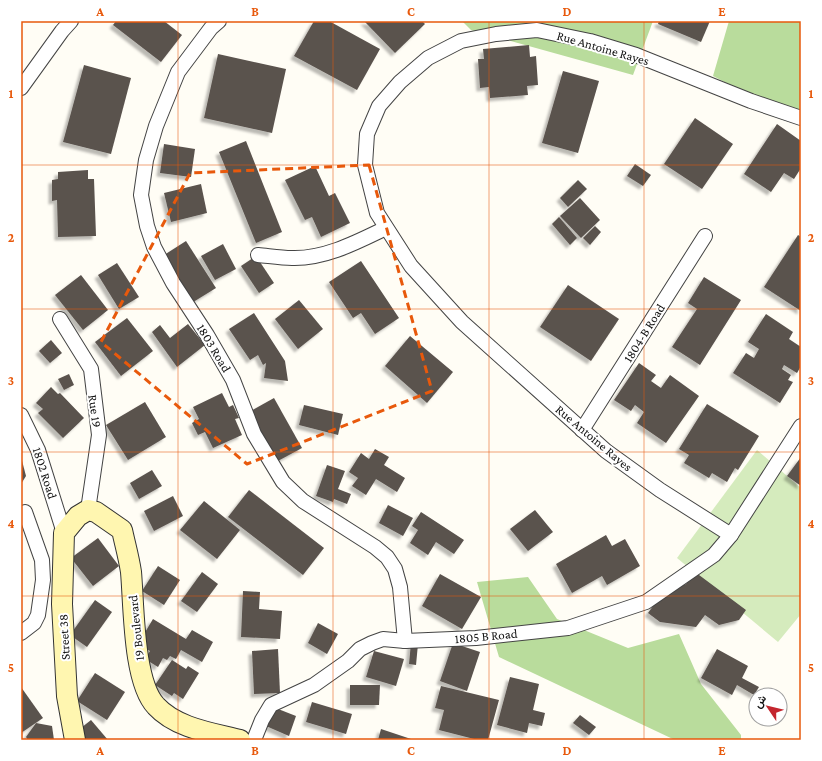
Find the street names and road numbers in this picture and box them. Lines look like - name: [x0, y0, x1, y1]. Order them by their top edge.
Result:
- street label: Rue Antoine Rayes: [555, 28, 651, 68]
- street label: 1804-B Road: [620, 301, 668, 365]
- street label: 1803 Road: [194, 321, 234, 375]
- street label: Rue 19: [85, 394, 105, 428]
- street label: Rue Antoine Rayes: [553, 402, 635, 474]
- street label: 1802 Road: [30, 445, 60, 501]
- street label: 19 Boulevard: [125, 594, 147, 662]
- street label: Street 38: [55, 614, 73, 660]
- street label: 1805 B Road: [454, 626, 518, 646]

